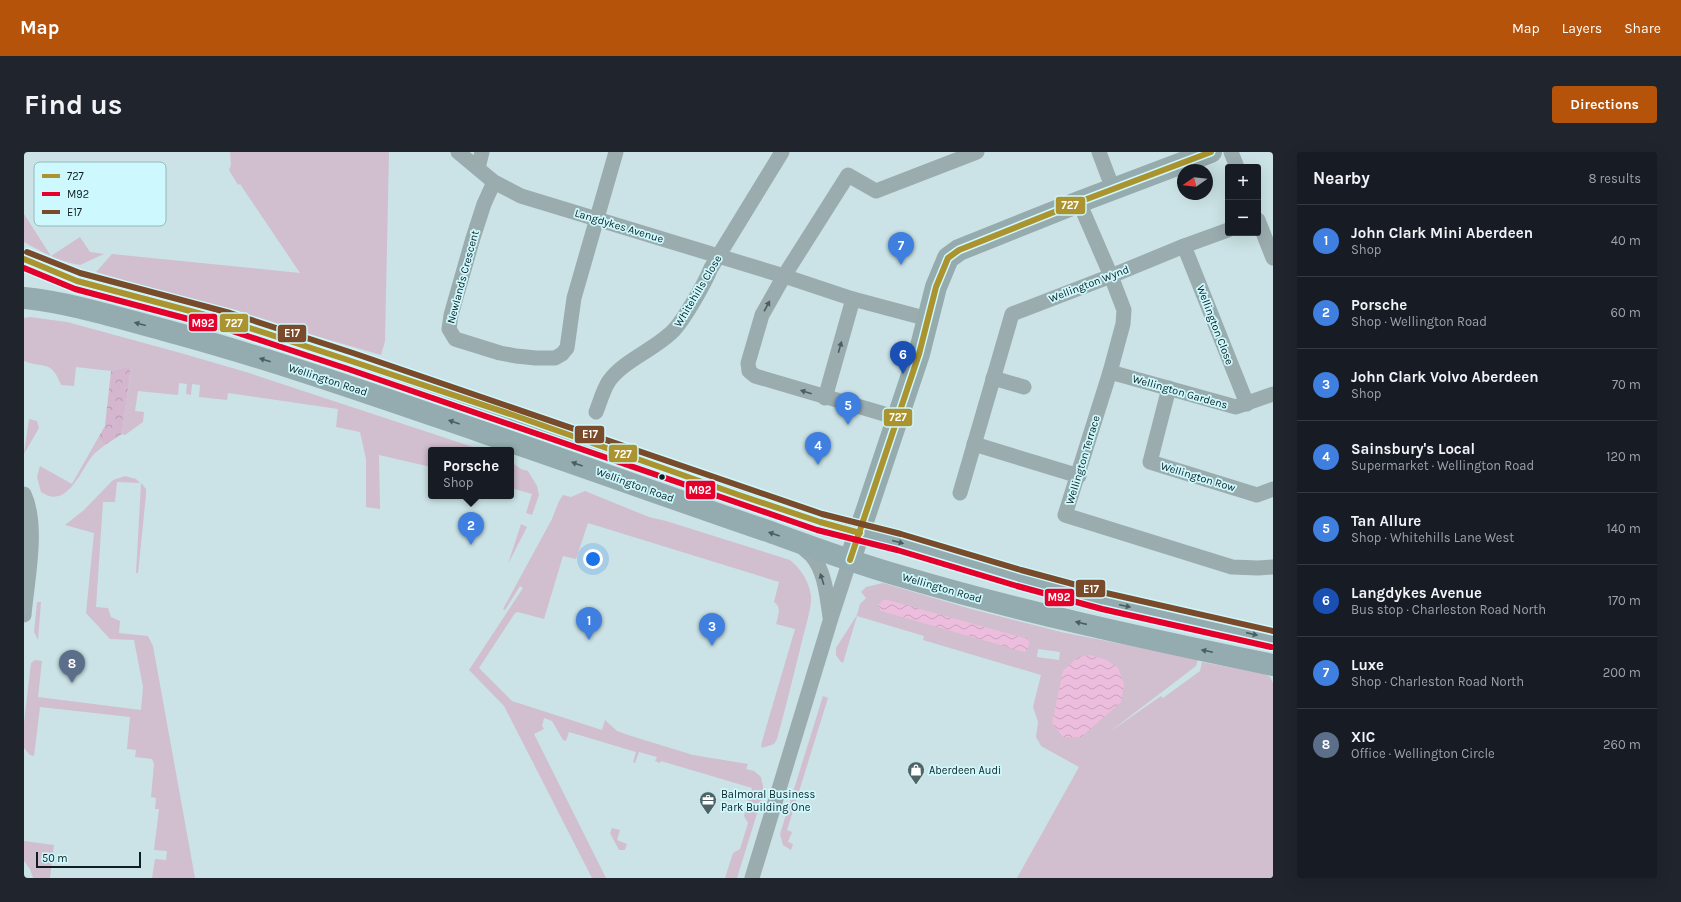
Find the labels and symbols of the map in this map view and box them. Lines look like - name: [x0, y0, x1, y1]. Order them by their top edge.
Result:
- legend: [34, 162, 166, 226]
- north arrow: [1177, 164, 1213, 200]
- text: 727: [67, 170, 84, 183]
- text: M92: [67, 188, 89, 201]
- line badge: 727: [1055, 196, 1086, 215]
- text: 727: [1061, 199, 1079, 212]
- text: E17: [67, 206, 82, 219]
- street label: Langdykes Avenue: [573, 206, 665, 246]
- street label: Newlands Crescent: [444, 229, 482, 325]
- pin: 7: [888, 232, 914, 265]
- street label: Whitehills Close: [671, 253, 725, 329]
- street label: Wellington Wynd: [1047, 263, 1131, 305]
- street label: Wellington Close: [1194, 283, 1236, 367]
- one-way arrow: [764, 300, 771, 311]
- line badge: M92: [188, 313, 218, 332]
- line badge: 727: [219, 313, 249, 333]
- text: M92: [192, 317, 215, 330]
- text: 727: [225, 317, 243, 330]
- one-way arrow: [134, 320, 146, 326]
- line badge: E17: [277, 324, 307, 343]
- text: E17: [284, 327, 300, 340]
- one-way arrow: [837, 341, 843, 353]
- pin: 6: [890, 341, 916, 374]
- one-way arrow: [259, 357, 271, 363]
- street label: Wellington Road: [287, 361, 369, 399]
- street label: Wellington Gardens: [1131, 372, 1229, 412]
- one-way arrow: [800, 388, 812, 394]
- pin: 5: [835, 392, 861, 425]
- line badge: 727: [883, 408, 913, 427]
- text: 727: [889, 411, 907, 424]
- street label: Wellington Terrace: [1063, 414, 1103, 506]
- one-way arrow: [448, 419, 460, 425]
- line badge: E17: [574, 425, 605, 444]
- text: E17: [582, 428, 598, 441]
- pin: 4: [805, 432, 831, 465]
- line badge: 727: [608, 444, 638, 463]
- text: 727: [614, 448, 632, 461]
- street label: Wellington Row: [1159, 459, 1237, 495]
- one-way arrow: [571, 461, 583, 467]
- street label: Wellington Road: [594, 465, 676, 505]
- unlabelled marker: [657, 472, 667, 482]
- line badge: M92: [685, 480, 716, 500]
- text: M92: [689, 484, 712, 497]
- pin: 2: [458, 512, 484, 545]
- one-way arrow: [767, 530, 779, 536]
- one-way arrow: [892, 539, 904, 545]
- your location: [583, 549, 603, 569]
- street label: Wellington Road: [901, 570, 983, 606]
- one-way arrow: [819, 573, 825, 585]
- line badge: E17: [1075, 579, 1106, 598]
- text: E17: [1083, 583, 1099, 596]
- line badge: M92: [1044, 588, 1075, 607]
- text: M92: [1048, 591, 1071, 604]
- one-way arrow: [1118, 603, 1131, 609]
- pin: 1: [576, 607, 602, 640]
- pin: 3: [699, 613, 725, 646]
- one-way arrow: [1074, 620, 1087, 626]
- one-way arrow: [1246, 631, 1258, 637]
- one-way arrow: [1201, 648, 1214, 654]
- pin: 8: [59, 650, 85, 683]
- shop icon: Aberdeen Audi: [906, 760, 926, 785]
- place label: Aberdeen Audi: [929, 764, 1001, 777]
- place label: Balmoral Business Park Building One: [721, 788, 816, 814]
- office icon: Balmoral Business Park Building One: [698, 790, 718, 815]
- scale bar: [36, 850, 141, 869]

